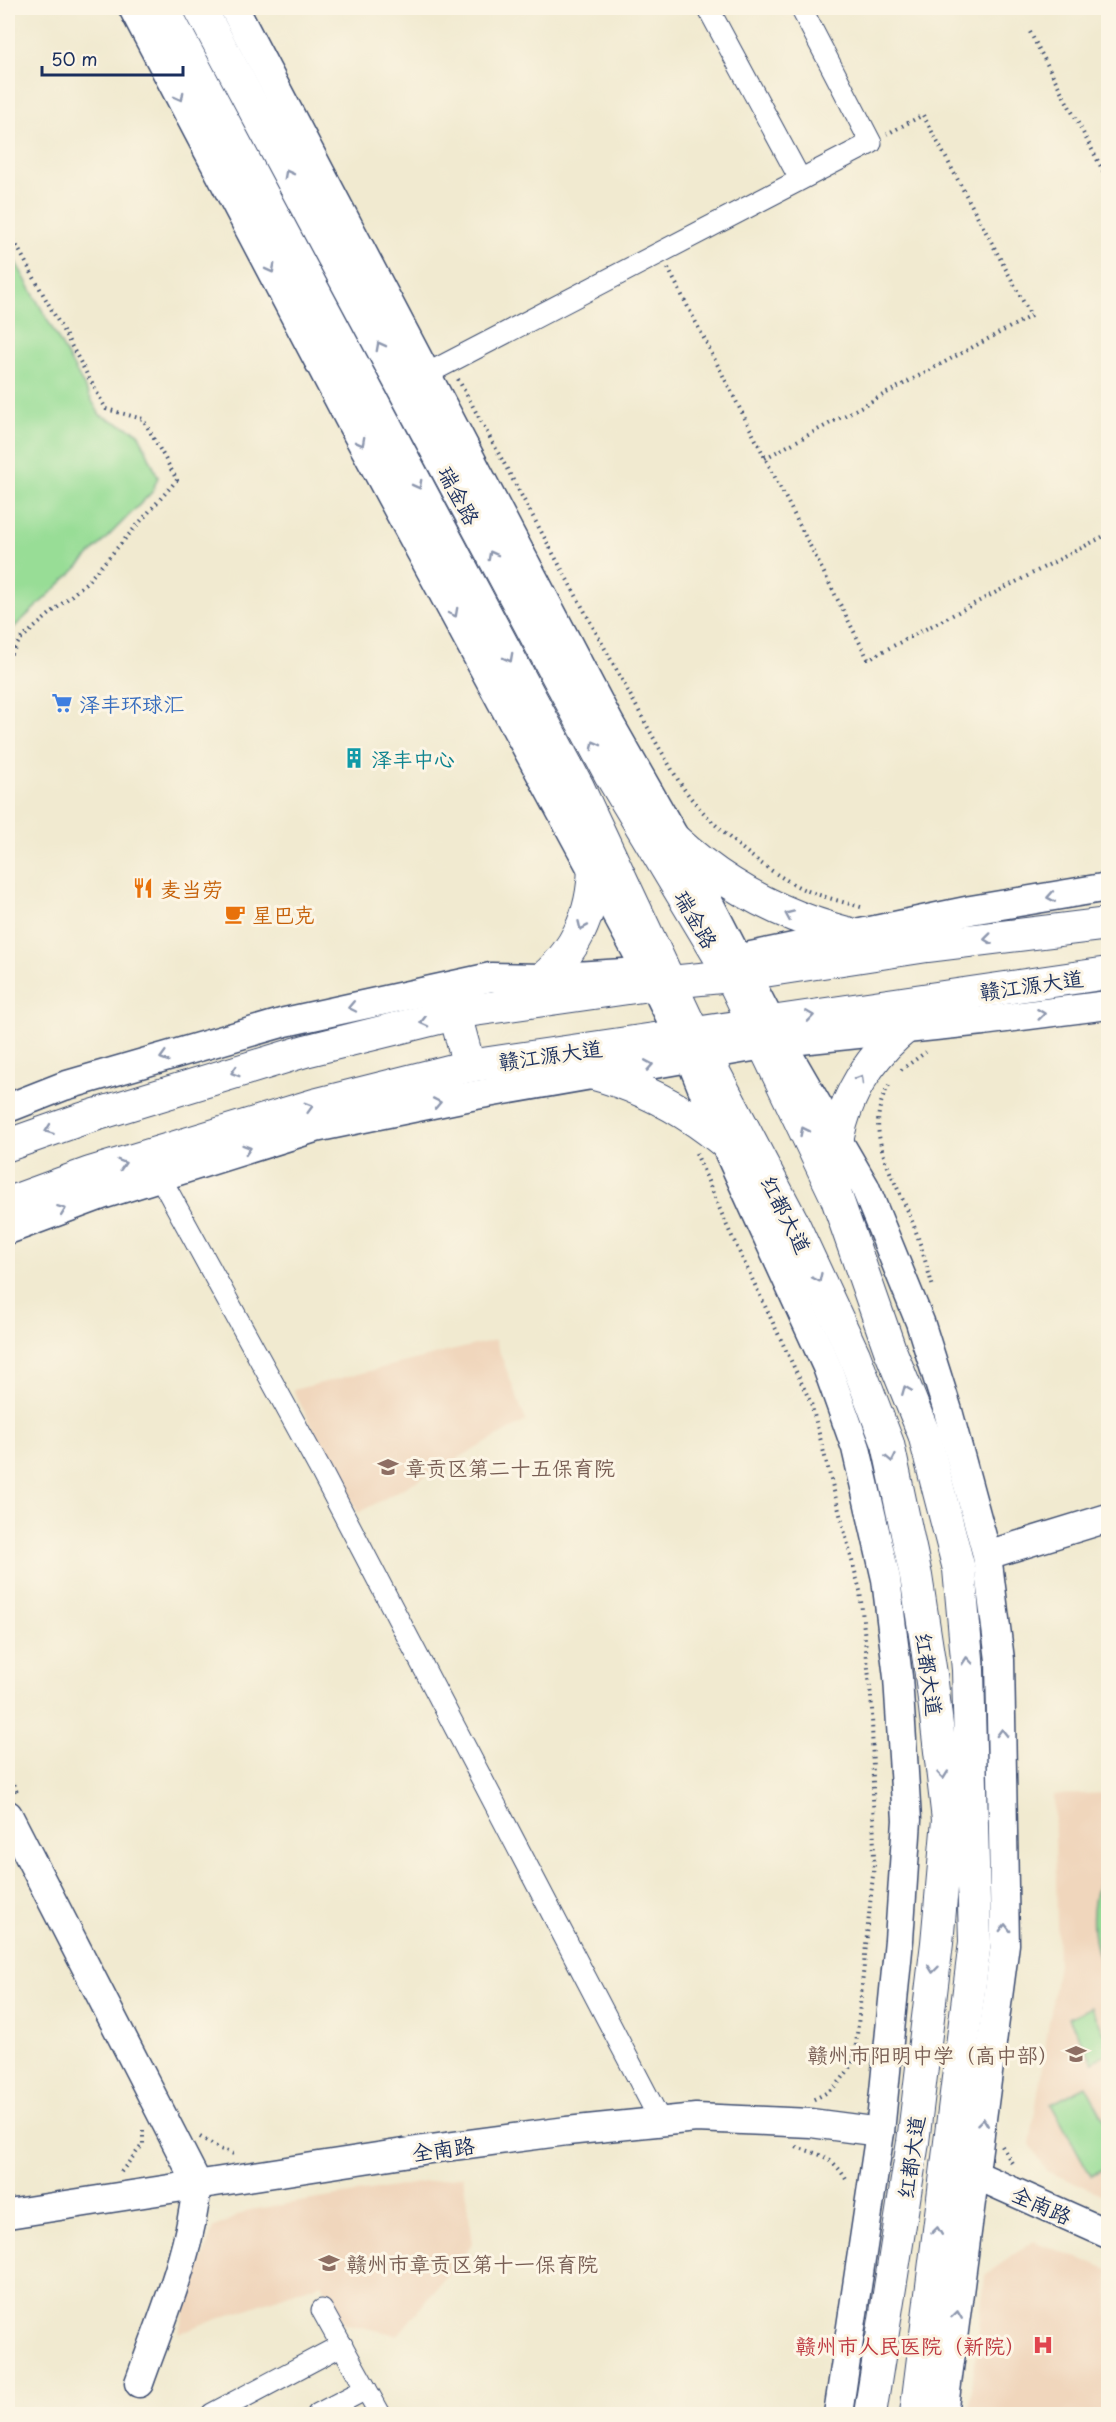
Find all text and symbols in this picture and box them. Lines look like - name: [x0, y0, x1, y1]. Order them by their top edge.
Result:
- scale bar: [42, 39, 183, 77]
- text: 50 m: [51, 45, 98, 72]
- one-way arrow: [173, 90, 184, 101]
- one-way arrow: [284, 169, 295, 180]
- one-way arrow: [263, 263, 275, 274]
- one-way arrow: [376, 342, 387, 352]
- one-way arrow: [354, 436, 365, 446]
- street label: 瑞金路: [431, 460, 489, 530]
- one-way arrow: [411, 479, 422, 490]
- one-way arrow: [488, 550, 499, 561]
- one-way arrow: [447, 607, 458, 617]
- one-way arrow: [502, 651, 513, 662]
- place label: 泽丰环球汇: [79, 687, 184, 719]
- supermarket icon: 泽丰环球汇: [50, 691, 74, 715]
- one-way arrow: [591, 740, 602, 751]
- place label: 泽丰中心: [371, 742, 455, 774]
- building icon: 泽丰中心: [342, 746, 366, 770]
- place label: 麦当劳: [160, 872, 223, 904]
- restaurant icon: 麦当劳: [131, 876, 155, 900]
- street label: 瑞金路: [667, 884, 727, 954]
- one-way arrow: [1046, 890, 1055, 902]
- place label: 星巴克: [252, 898, 315, 930]
- cafe icon: 星巴克: [223, 902, 247, 926]
- one-way arrow: [784, 910, 795, 922]
- one-way arrow: [577, 919, 589, 930]
- one-way arrow: [983, 932, 992, 945]
- street label: 赣江源大道: [977, 961, 1085, 1007]
- one-way arrow: [348, 1000, 358, 1013]
- one-way arrow: [1037, 1008, 1046, 1021]
- one-way arrow: [805, 1010, 815, 1022]
- one-way arrow: [419, 1015, 430, 1027]
- street label: 赣江源大道: [496, 1031, 604, 1077]
- one-way arrow: [159, 1050, 170, 1062]
- one-way arrow: [644, 1059, 654, 1072]
- one-way arrow: [230, 1065, 241, 1077]
- one-way arrow: [853, 1075, 864, 1085]
- one-way arrow: [431, 1097, 441, 1110]
- one-way arrow: [303, 1102, 314, 1114]
- one-way arrow: [44, 1123, 55, 1136]
- one-way arrow: [799, 1126, 811, 1137]
- one-way arrow: [242, 1144, 252, 1156]
- one-way arrow: [116, 1159, 127, 1171]
- street label: 红都大道: [754, 1169, 820, 1259]
- one-way arrow: [56, 1205, 67, 1217]
- one-way arrow: [811, 1271, 823, 1282]
- one-way arrow: [901, 1385, 913, 1396]
- place label: 章贡区第二十五保育院: [405, 1451, 615, 1483]
- one-way arrow: [884, 1453, 897, 1463]
- school or university icon: 章贡区第二十五保育院: [376, 1455, 400, 1479]
- street label: 红都大道: [908, 1630, 952, 1718]
- one-way arrow: [961, 1656, 974, 1665]
- one-way arrow: [996, 1729, 1009, 1738]
- one-way arrow: [936, 1770, 948, 1779]
- one-way arrow: [999, 1924, 1011, 1933]
- one-way arrow: [928, 1964, 940, 1973]
- place label: 赣州市阳明中学（高中部）: [807, 2038, 1059, 2070]
- school or university icon: 赣州市阳明中学（高中部）: [1064, 2042, 1088, 2066]
- street label: 红都大道: [888, 2113, 932, 2201]
- one-way arrow: [976, 2117, 988, 2126]
- street label: 全南路: [410, 2128, 476, 2168]
- street label: 全南路: [1007, 2177, 1077, 2231]
- one-way arrow: [931, 2227, 943, 2236]
- place label: 赣州市章贡区第十一保育院: [346, 2247, 598, 2279]
- school or university icon: 赣州市章贡区第十一保育院: [317, 2251, 341, 2275]
- one-way arrow: [950, 2310, 962, 2320]
- place label: 赣州市人民医院（新院）: [795, 2329, 1026, 2361]
- hospital icon: 赣州市人民医院（新院）: [1031, 2333, 1055, 2357]

